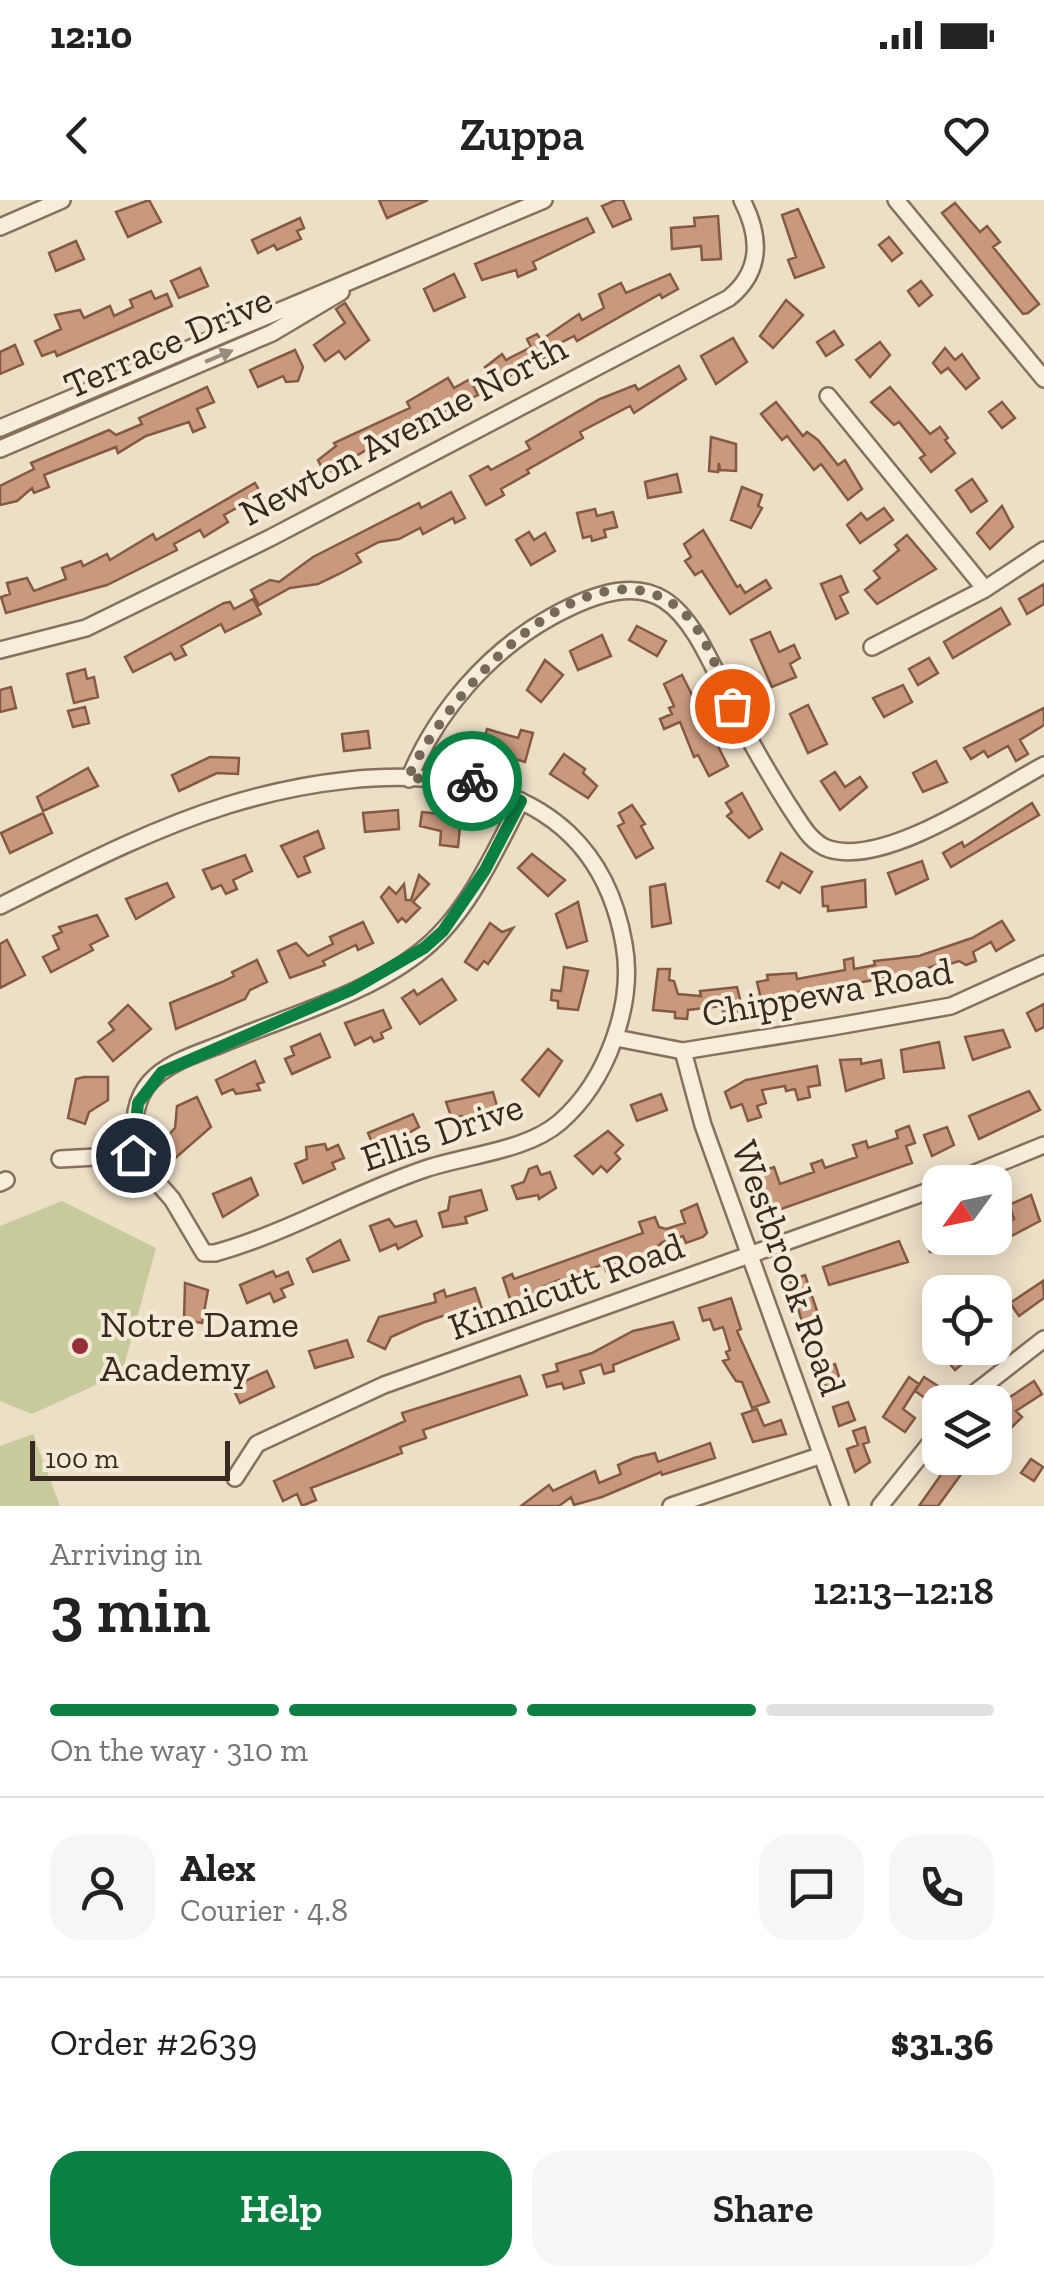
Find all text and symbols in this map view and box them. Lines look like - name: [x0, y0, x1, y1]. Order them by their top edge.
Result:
- text: 12:10: [50, 12, 132, 58]
- icon: back: [50, 108, 105, 163]
- text: Zuppa: [460, 108, 584, 162]
- icon: heart: [939, 108, 994, 163]
- street label: Terrace Drive: [57, 276, 279, 408]
- street label: Newton Avenue North: [232, 324, 574, 536]
- one-way arrow: [204, 348, 234, 364]
- pin: [690, 664, 775, 749]
- icon: bag: [705, 679, 760, 734]
- courier: [422, 731, 522, 831]
- icon: bike: [445, 754, 500, 809]
- street label: Chippewa Road: [698, 947, 956, 1037]
- street label: Ellis Drive: [355, 1083, 529, 1181]
- pin: [91, 1113, 176, 1198]
- icon: home: [106, 1128, 161, 1183]
- street label: Westbrook Road: [722, 1134, 856, 1402]
- north arrow: [922, 1165, 1012, 1255]
- map controls: [922, 1165, 1012, 1475]
- street label: Kinnicutt Road: [442, 1222, 690, 1350]
- button: locate: [922, 1275, 1012, 1365]
- place label: Notre Dame Academy: [100, 1301, 299, 1391]
- marker: Notre Dame Academy: [69, 1335, 91, 1357]
- button: layers: [922, 1385, 1012, 1475]
- scale bar: [30, 1436, 230, 1480]
- text: 100 m: [45, 1442, 119, 1475]
- text: Arriving in: [50, 1535, 202, 1573]
- text: 12:13–12:18: [813, 1568, 994, 1614]
- text: 3 min: [50, 1571, 210, 1649]
- text: On the way · 310 m: [50, 1731, 308, 1769]
- button: person: [50, 1835, 155, 1940]
- button: chat: [759, 1835, 864, 1940]
- button: phone: [889, 1835, 994, 1940]
- text: Alex: [180, 1845, 256, 1891]
- text: Courier · 4.8: [180, 1891, 348, 1929]
- text: Order #2639: [50, 2019, 257, 2065]
- text: $31.36: [890, 2019, 994, 2065]
- button: Help: [50, 2151, 512, 2266]
- button: Share: [532, 2151, 994, 2266]

